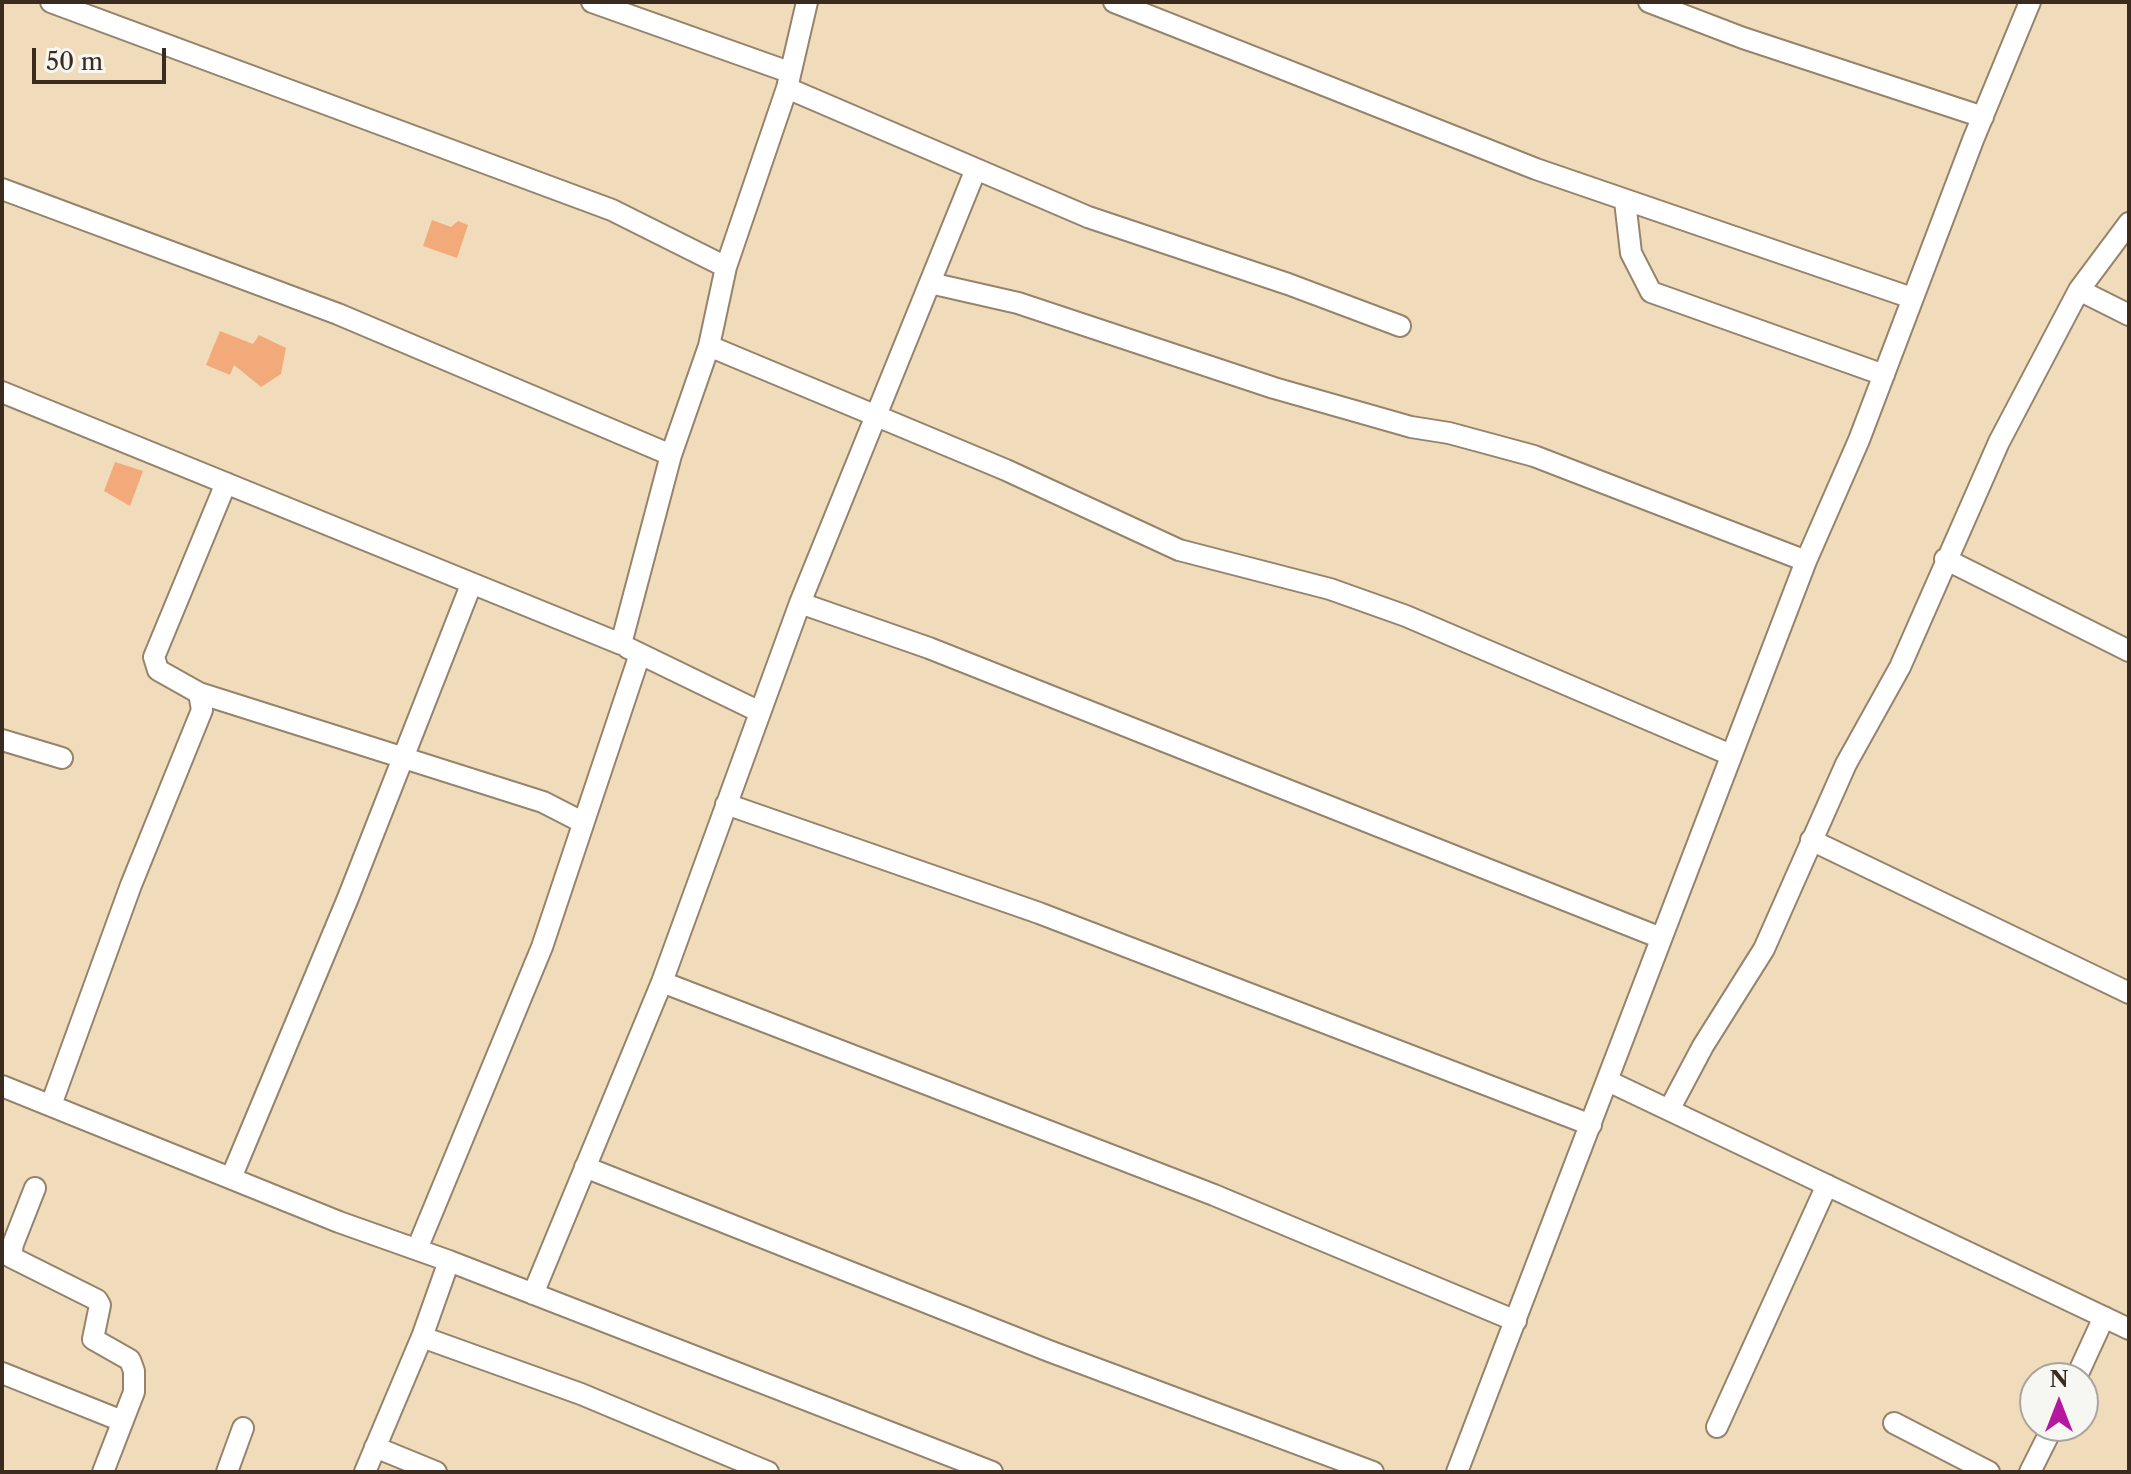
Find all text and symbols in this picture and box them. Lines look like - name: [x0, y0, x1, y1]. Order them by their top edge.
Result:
- scale bar: [36, 32, 170, 82]
- text: 50 m: [46, 47, 103, 76]
- north arrow: [2019, 1362, 2099, 1442]
- text: N: [2049, 1366, 2069, 1393]

